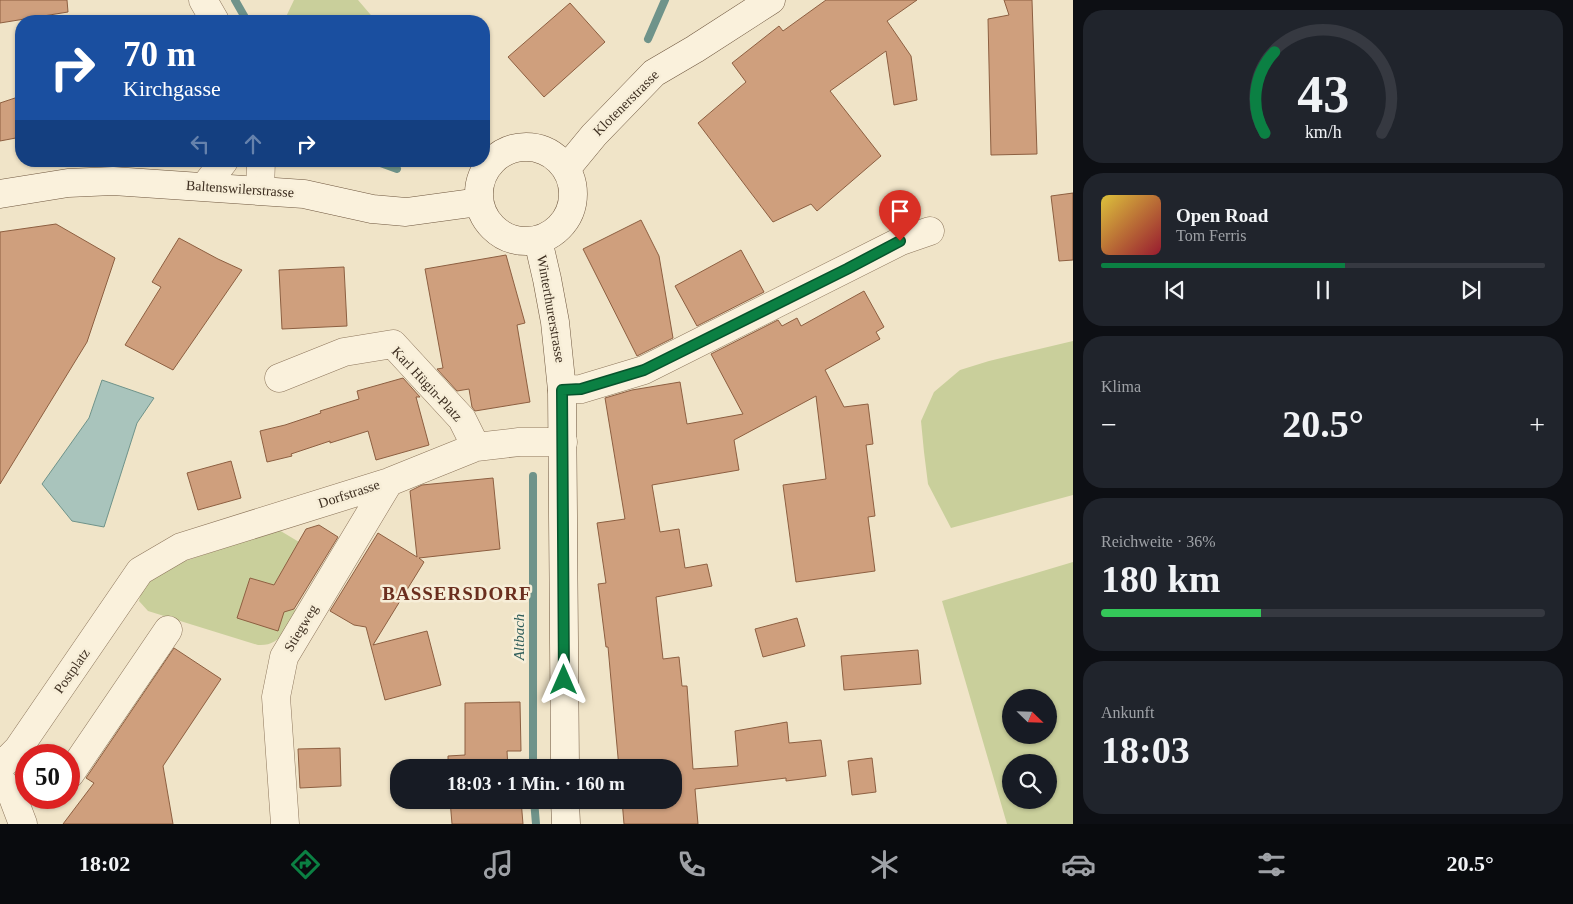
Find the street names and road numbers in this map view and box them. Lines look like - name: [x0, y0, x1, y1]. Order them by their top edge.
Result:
- street label: Klotenerstrasse: [590, 67, 662, 139]
- street label: Baltenswilerstrasse: [186, 178, 294, 200]
- street label: Winterthurerstrasse: [534, 254, 568, 364]
- street label: Karl Hügin-Platz: [389, 344, 465, 424]
- street label: Dorfstrasse: [316, 477, 382, 511]
- street label: Stiegweg: [281, 602, 321, 654]
- street label: Postplatz: [51, 646, 93, 696]

